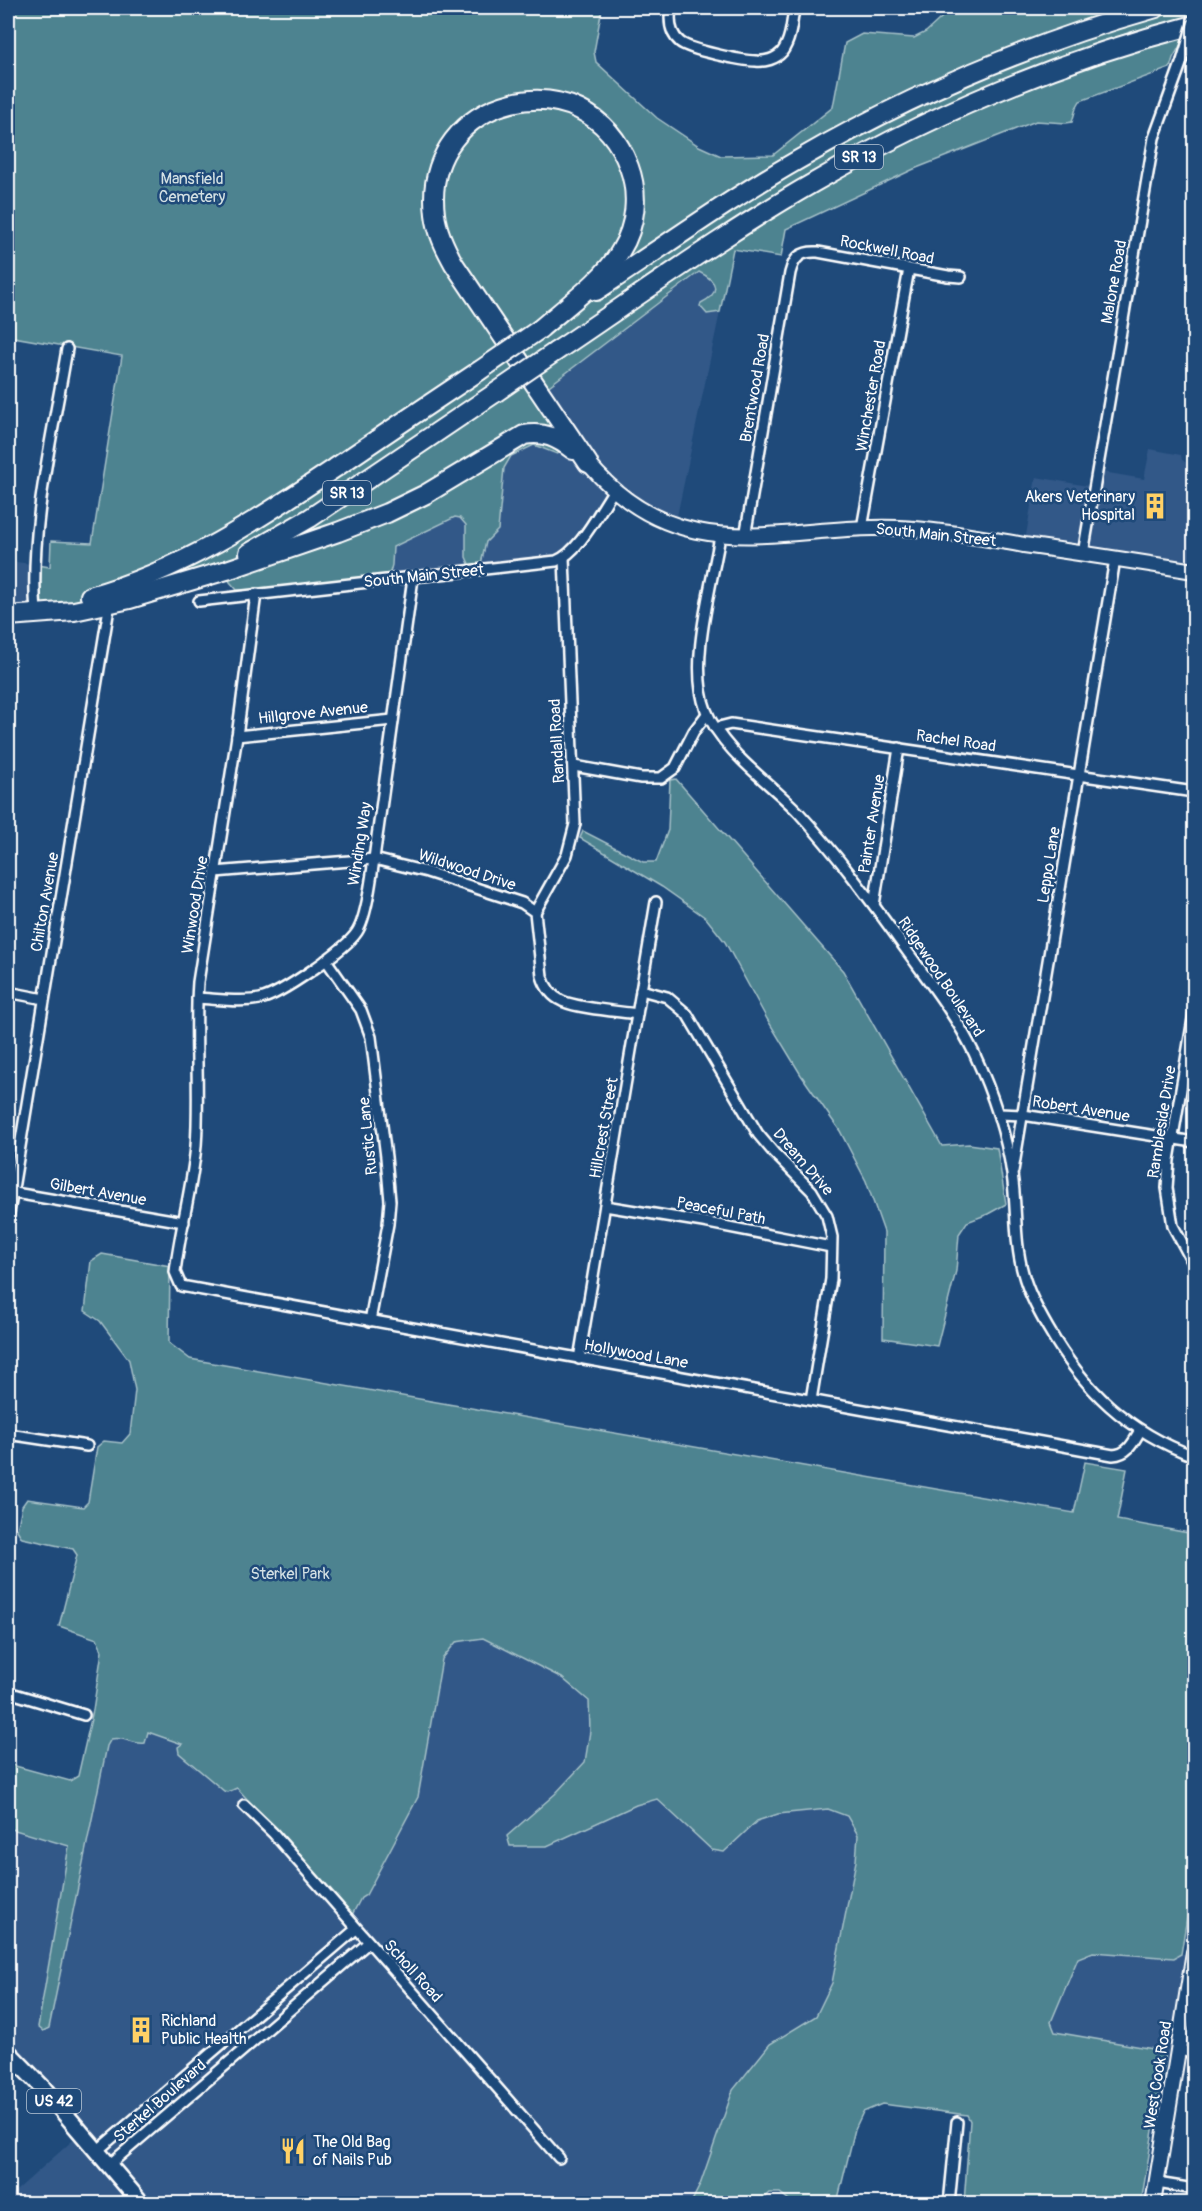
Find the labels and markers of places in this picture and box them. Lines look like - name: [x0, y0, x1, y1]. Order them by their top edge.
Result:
- place label: Akers Veterinary Hospital: [1024, 487, 1135, 525]
- building icon: Akers Veterinary Hospital: [1140, 491, 1170, 521]
- place label: Richland Public Health: [161, 2011, 247, 2049]
- building icon: Richland Public Health: [126, 2015, 156, 2045]
- place label: The Old Bag of Nails Pub: [313, 2132, 392, 2170]
- restaurant icon: The Old Bag of Nails Pub: [278, 2136, 308, 2166]

